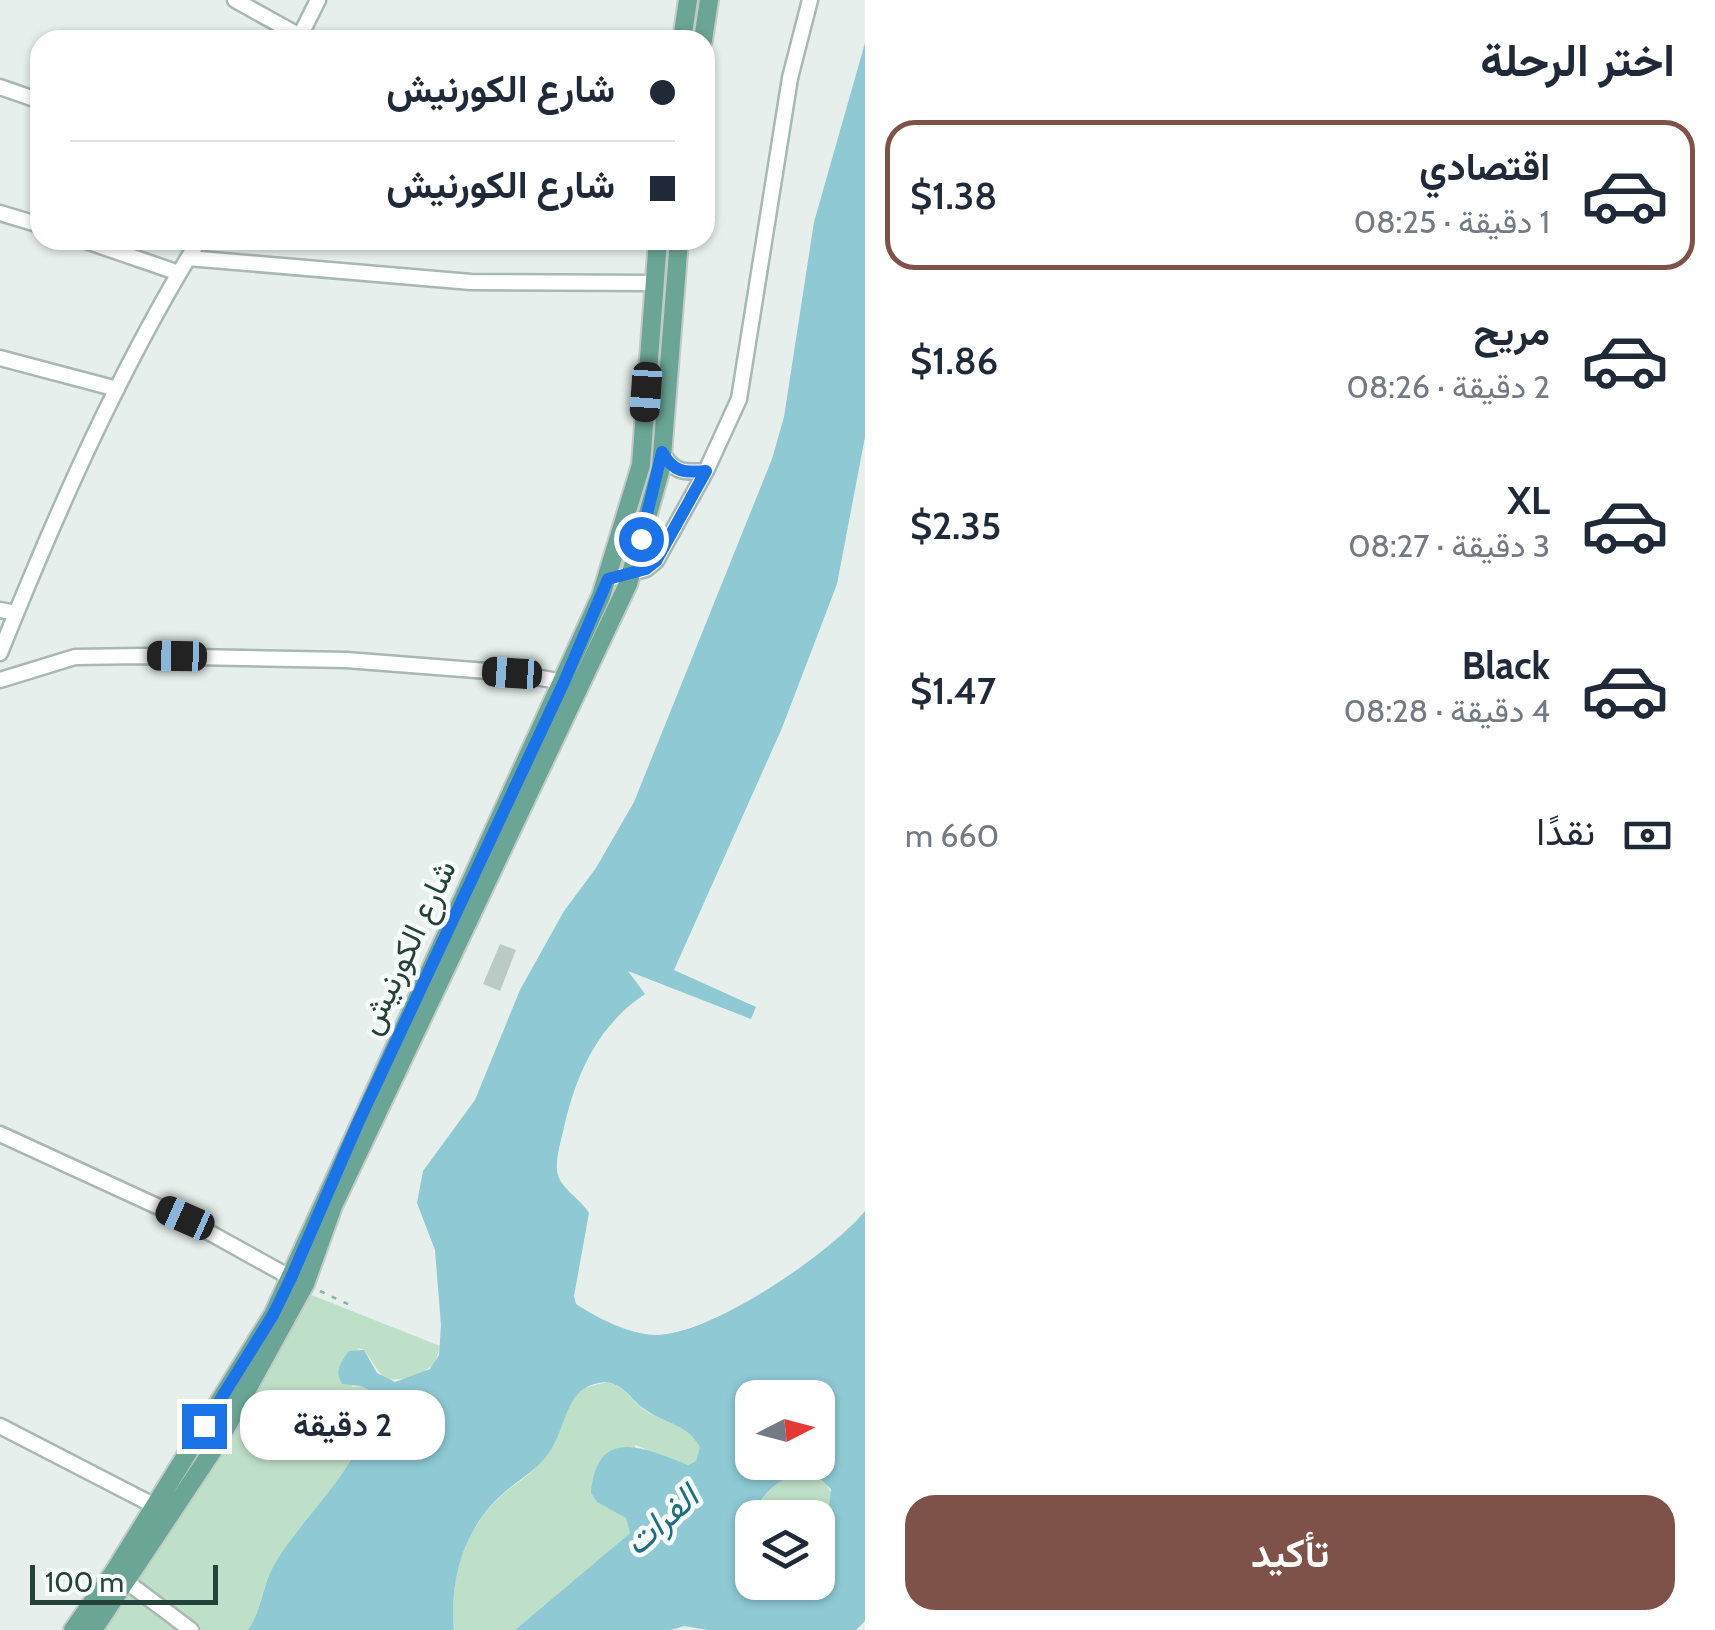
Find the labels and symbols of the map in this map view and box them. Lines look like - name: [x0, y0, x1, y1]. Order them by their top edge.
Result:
- car: [629, 361, 663, 423]
- route start: [619, 517, 664, 562]
- car: [147, 640, 207, 672]
- car: [481, 656, 543, 690]
- street label: شارع الكورنيش: [349, 853, 467, 1041]
- car: [151, 1192, 219, 1244]
- north arrow: [735, 1380, 835, 1480]
- callout: 2 دقيقة: [239, 1391, 444, 1461]
- route end: [182, 1404, 227, 1449]
- water label: الفرات: [615, 1472, 710, 1565]
- scale bar: [30, 1560, 218, 1604]

